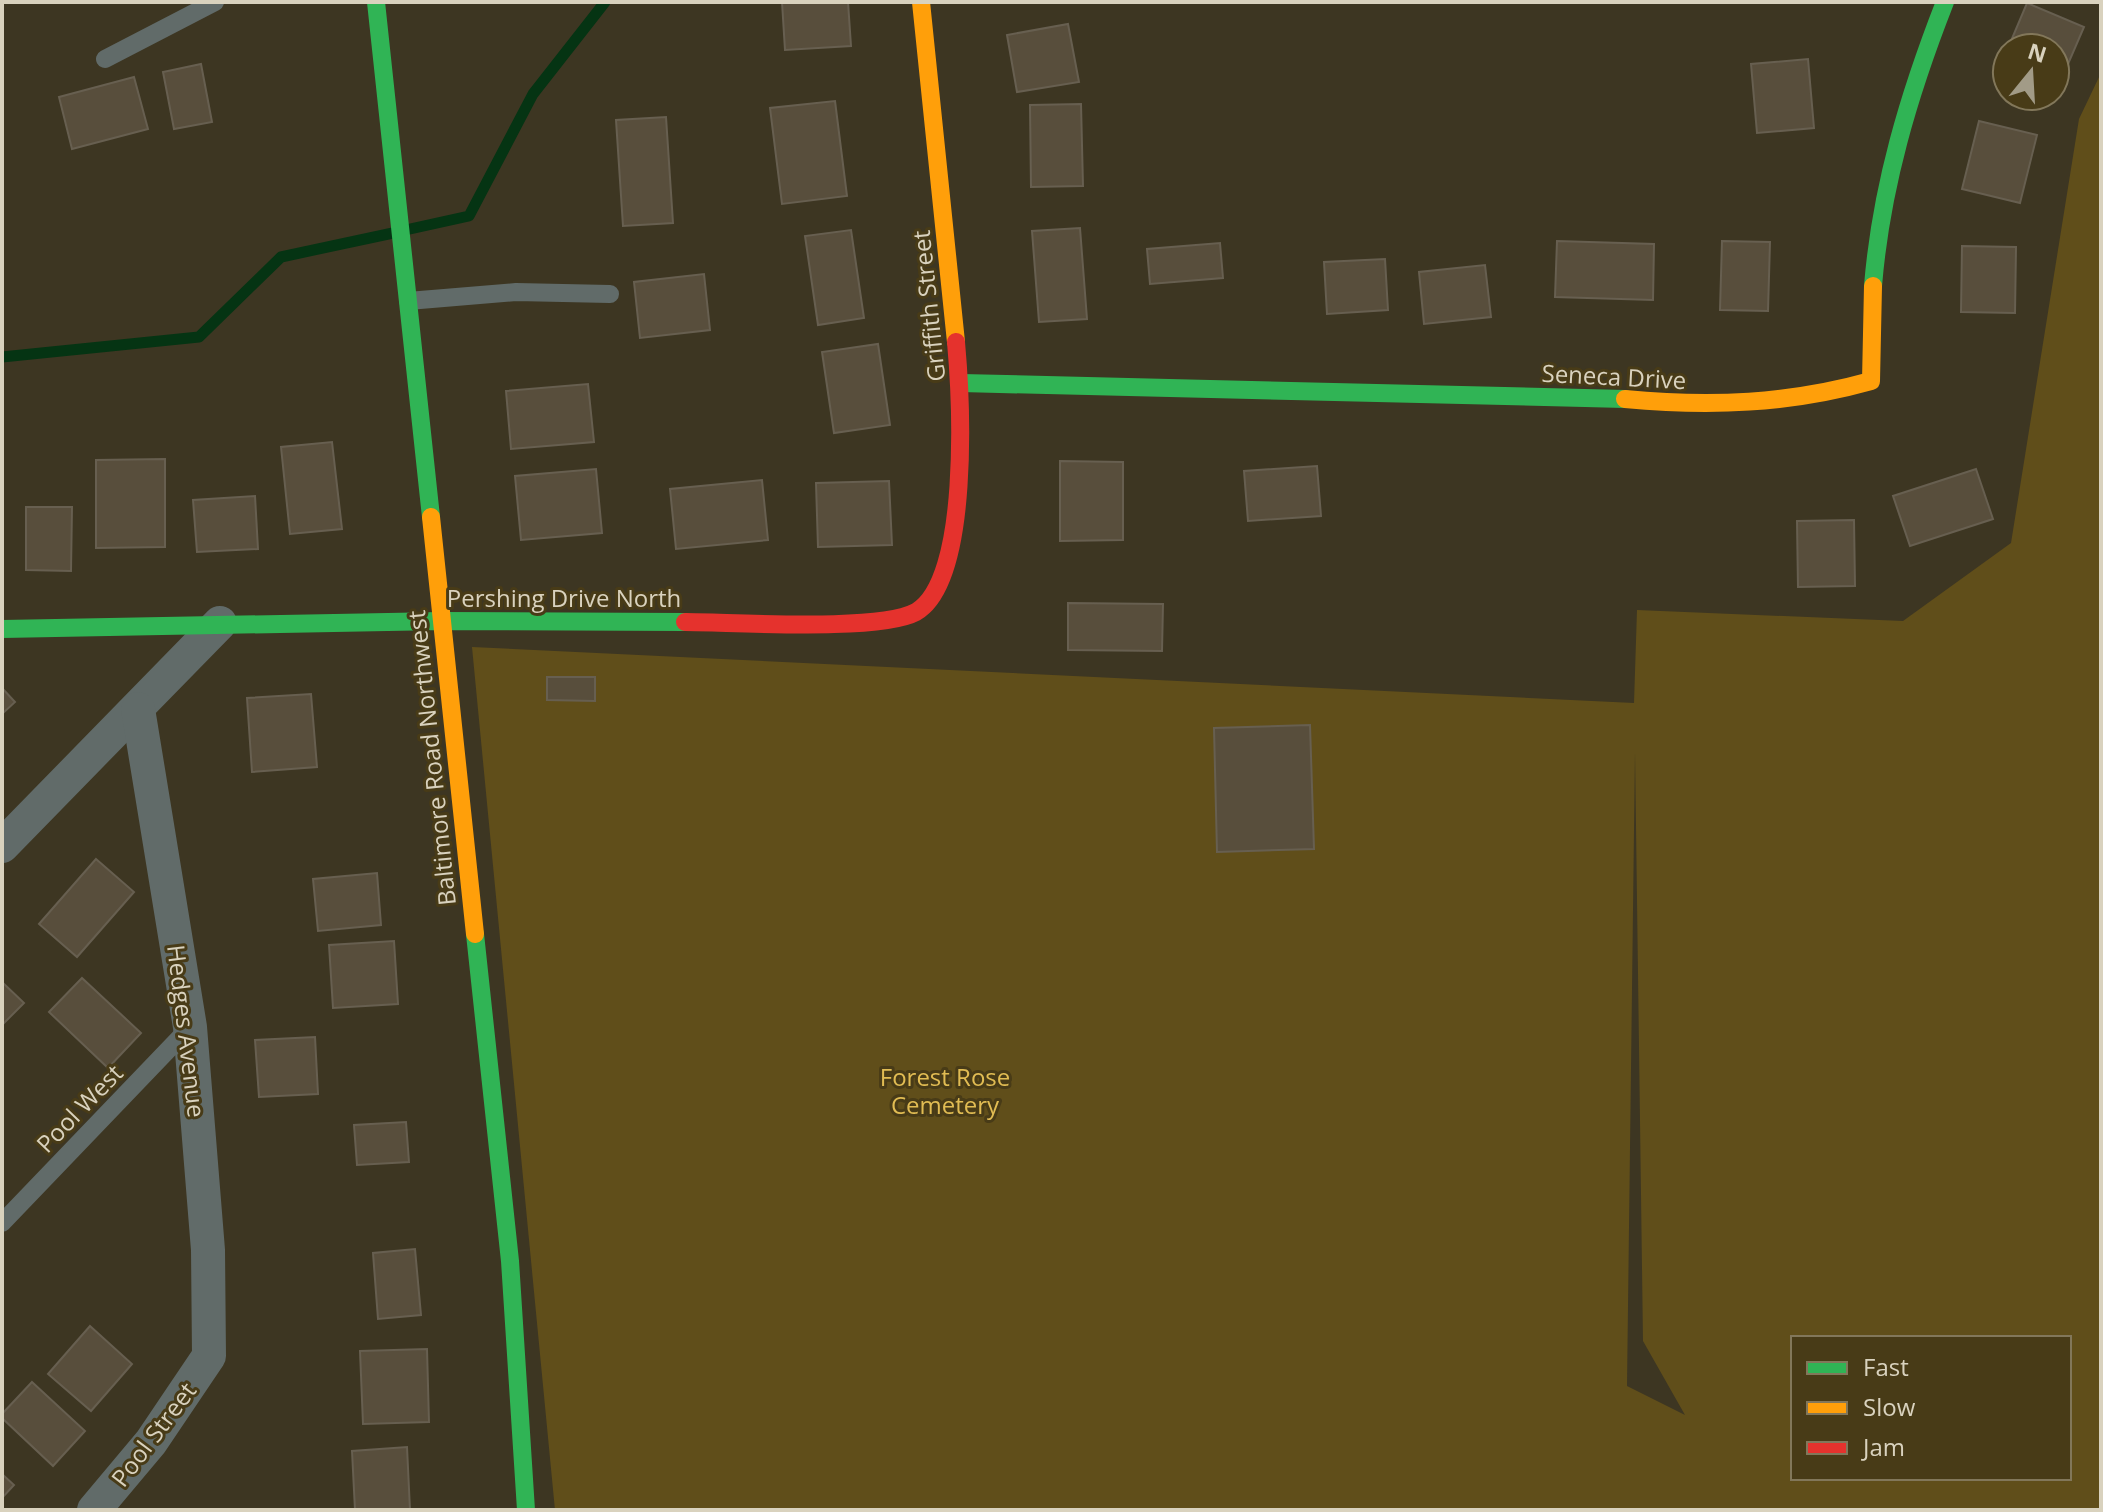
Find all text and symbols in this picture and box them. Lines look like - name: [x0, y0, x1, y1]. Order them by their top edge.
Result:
- north arrow: [1991, 32, 2071, 112]
- text: N: [2024, 35, 2051, 69]
- street label: Griffith Street: [904, 229, 952, 383]
- street label: Seneca Drive: [1541, 356, 1687, 396]
- street label: Pershing Drive North: [447, 581, 681, 614]
- street label: Baltimore Road Northwest: [399, 609, 463, 907]
- street label: Hedges Avenue: [160, 943, 214, 1119]
- street label: Pool West: [28, 1057, 130, 1159]
- park label: Forest Rose Cemetery: [880, 1060, 1010, 1121]
- legend: [1791, 1336, 2071, 1480]
- text: Fast: [1863, 1350, 1909, 1383]
- street label: Pool Street: [103, 1375, 203, 1493]
- text: Slow: [1863, 1390, 1916, 1423]
- text: Jam: [1861, 1430, 1905, 1463]

